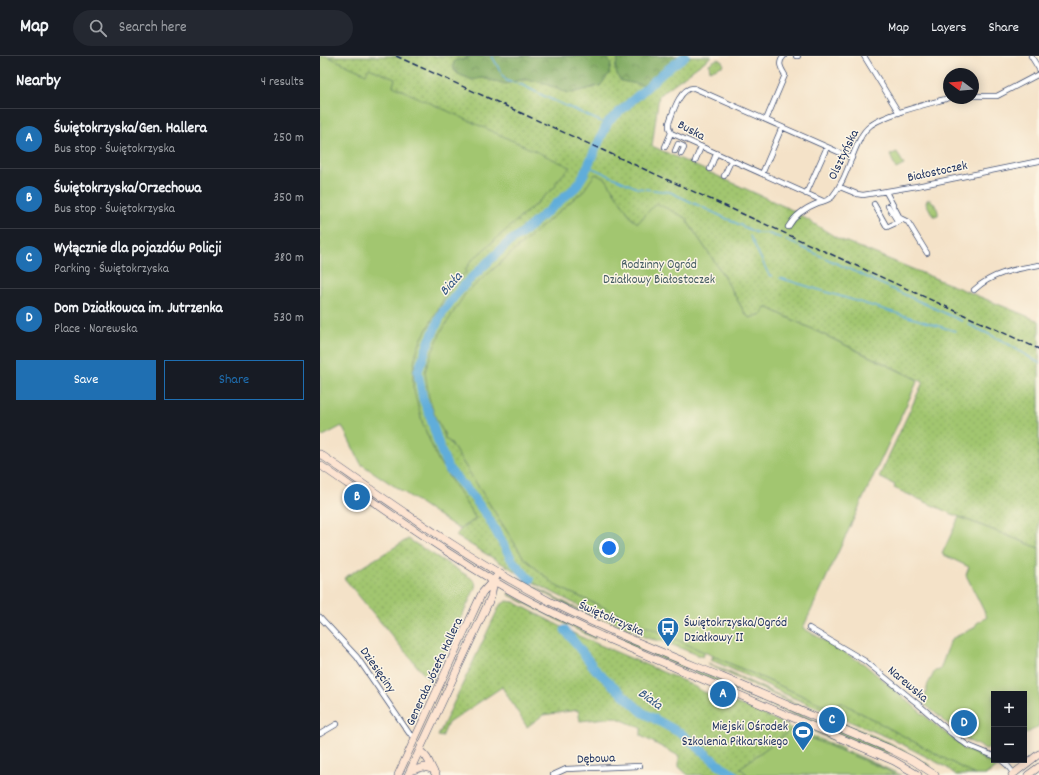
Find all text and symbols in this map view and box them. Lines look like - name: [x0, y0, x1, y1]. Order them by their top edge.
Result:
- search box: [73, 10, 353, 46]
- text: Map: [20, 14, 49, 41]
- icon: search: [87, 17, 109, 39]
- text: Search here: [119, 17, 187, 39]
- text: Map: [888, 18, 909, 38]
- text: Layers: [931, 18, 966, 38]
- text: Share: [988, 18, 1019, 38]
- north arrow: [943, 68, 979, 104]
- text: Nearby: [16, 70, 60, 94]
- text: 4 results: [261, 73, 304, 92]
- street label: Buska: [674, 116, 709, 147]
- text: Świętokrzyska/Gen. Hallera: [54, 118, 207, 140]
- street label: Olsztyńska: [824, 126, 865, 183]
- text: A: [25, 129, 33, 148]
- text: 250 m: [273, 129, 304, 148]
- text: Bus stop · Świętokrzyska: [54, 140, 175, 159]
- street label: Białostoczek: [906, 157, 969, 188]
- text: Świętokrzyska/Orzechowa: [54, 178, 201, 200]
- text: B: [26, 189, 32, 208]
- text: 350 m: [273, 189, 304, 208]
- text: Bus stop · Świętokrzyska: [54, 200, 175, 219]
- text: Wyłącznie dla pojazdów Policji: [54, 238, 221, 260]
- text: C: [26, 249, 32, 268]
- text: 380 m: [274, 249, 304, 268]
- park label: Rodzinny Ogród Działkowy Białostoczek: [603, 256, 715, 290]
- text: Parking · Świętokrzyska: [54, 260, 169, 279]
- water label: Biała: [435, 267, 469, 301]
- text: Dom Działkowca im. Jutrzenka: [54, 298, 223, 320]
- text: D: [26, 309, 32, 328]
- text: 530 m: [273, 309, 304, 328]
- text: Place · Narewska: [54, 320, 137, 339]
- button: Save: [16, 360, 156, 400]
- button: Share: [164, 360, 304, 400]
- pin: B: [344, 482, 370, 512]
- your location: [599, 538, 619, 558]
- street label: Świętokrzyska: [575, 596, 647, 642]
- street label: Generała Józefa Hallera: [402, 614, 469, 729]
- place label: Świętokrzyska/Ogród Działkowy II: [684, 614, 787, 648]
- bus stop icon: Świętokrzyska/Ogród Działkowy II: [655, 615, 681, 648]
- street label: Dziesięciny: [354, 644, 400, 698]
- street label: Narewska: [883, 662, 933, 708]
- pin: A: [710, 679, 736, 709]
- water label: Biała: [633, 684, 667, 716]
- map controls: [991, 691, 1027, 763]
- button: +: [991, 691, 1027, 727]
- pin: C: [819, 705, 845, 735]
- pin: D: [951, 708, 977, 738]
- place label: Miejski Ośrodek Szkolenia Piłkarskiego: [682, 718, 788, 752]
- sports icon: Miejski Ośrodek Szkolenia Piłkarskiego: [790, 719, 816, 752]
- button: −: [991, 727, 1027, 763]
- street label: Dębowa: [577, 749, 616, 770]

